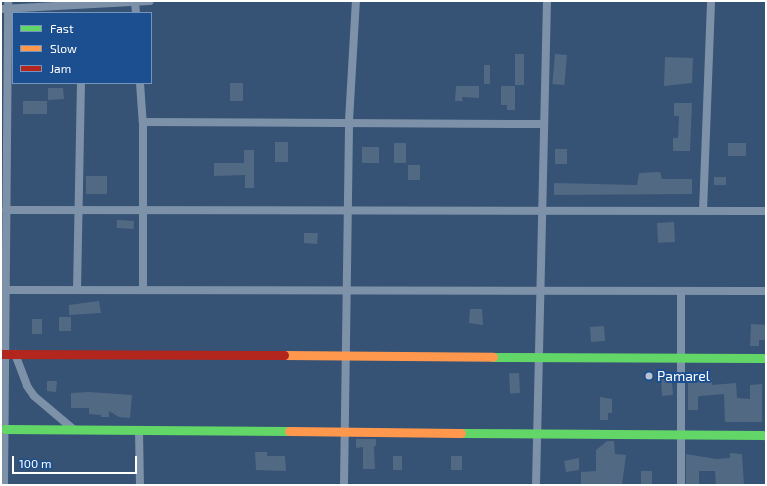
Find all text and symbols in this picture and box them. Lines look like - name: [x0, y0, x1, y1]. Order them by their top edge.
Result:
- legend: [12, 12, 152, 84]
- text: Fast: [50, 21, 73, 35]
- text: Slow: [50, 41, 77, 55]
- text: Jam: [50, 61, 71, 75]
- place label: Pamarel: [657, 368, 710, 384]
- marker: Pamarel: [644, 371, 654, 381]
- scale bar: [14, 448, 139, 474]
- text: 100 m: [19, 456, 51, 470]

